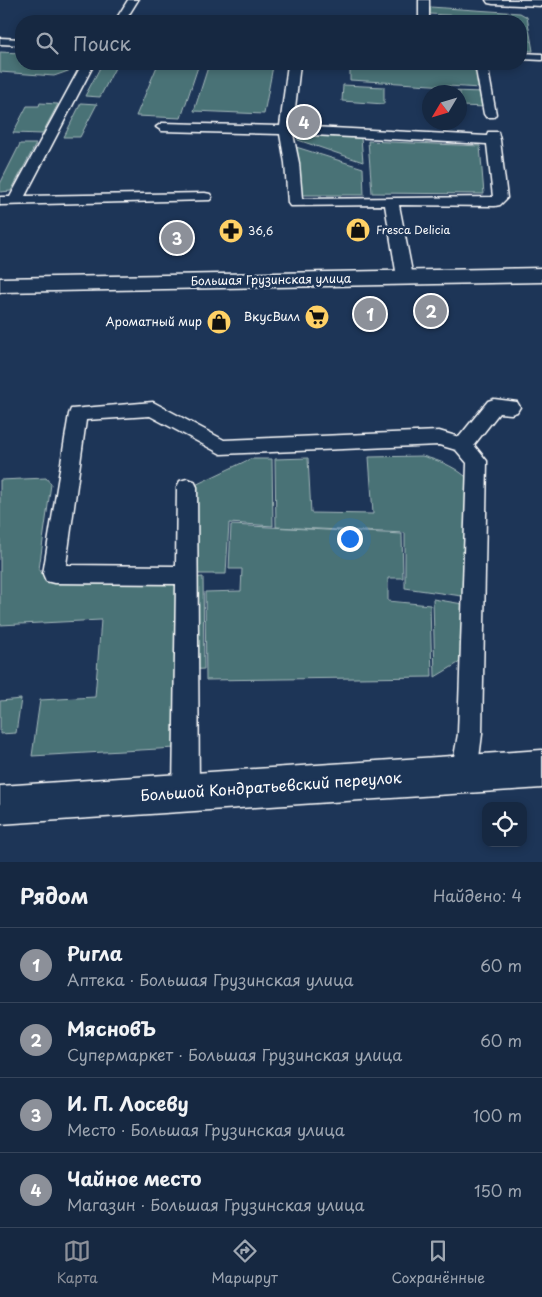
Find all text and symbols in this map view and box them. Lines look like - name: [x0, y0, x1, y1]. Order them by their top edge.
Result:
- search box: [15, 15, 527, 70]
- icon: search: [33, 29, 61, 57]
- text: Поиск: [73, 29, 131, 57]
- north arrow: [422, 85, 467, 130]
- pin: 4: [288, 103, 320, 141]
- shop icon: Fresca Delicia: [345, 217, 371, 243]
- pharmacy icon: 36,6: [218, 218, 244, 244]
- pin: 3: [161, 219, 193, 257]
- place label: Fresca Delicia: [376, 221, 451, 238]
- place label: 36,6: [248, 222, 273, 239]
- street label: Большая Грузинская улица: [190, 269, 352, 289]
- pin: 2: [415, 292, 447, 330]
- pin: 1: [354, 295, 386, 333]
- supermarket icon: ВкусВилл: [304, 304, 330, 330]
- place label: ВкусВилл: [244, 307, 300, 325]
- shop icon: Ароматный мир: [206, 309, 232, 335]
- place label: Ароматный мир: [105, 312, 202, 330]
- your location: [337, 526, 363, 552]
- street label: Большой Кондратьевский переулок: [140, 765, 402, 806]
- map controls: [482, 802, 527, 847]
- button: locate: [482, 802, 527, 847]
- text: Рядом: [20, 879, 88, 911]
- text: Найдено: 4: [433, 883, 522, 907]
- text: Ригла: [67, 939, 123, 967]
- text: 1: [32, 953, 40, 977]
- text: 60 m: [480, 953, 522, 977]
- text: Аптека · Большая Грузинская улица: [67, 967, 354, 991]
- text: МясновЪ: [67, 1014, 156, 1042]
- text: 2: [30, 1028, 42, 1052]
- text: 60 m: [480, 1028, 522, 1052]
- text: Супермаркет · Большая Грузинская улица: [67, 1042, 402, 1066]
- text: И. П. Лосеву: [67, 1089, 188, 1117]
- text: 3: [31, 1103, 41, 1127]
- text: 100 m: [473, 1103, 522, 1127]
- text: Место · Большая Грузинская улица: [67, 1117, 345, 1141]
- text: Чайное место: [67, 1164, 202, 1192]
- text: 4: [31, 1178, 41, 1202]
- text: 150 m: [474, 1178, 522, 1202]
- text: Магазин · Большая Грузинская улица: [67, 1192, 365, 1216]
- tab: Карта: [57, 1237, 98, 1288]
- tab: Маршрут: [212, 1237, 278, 1288]
- tab: Сохранённые: [392, 1237, 485, 1288]

